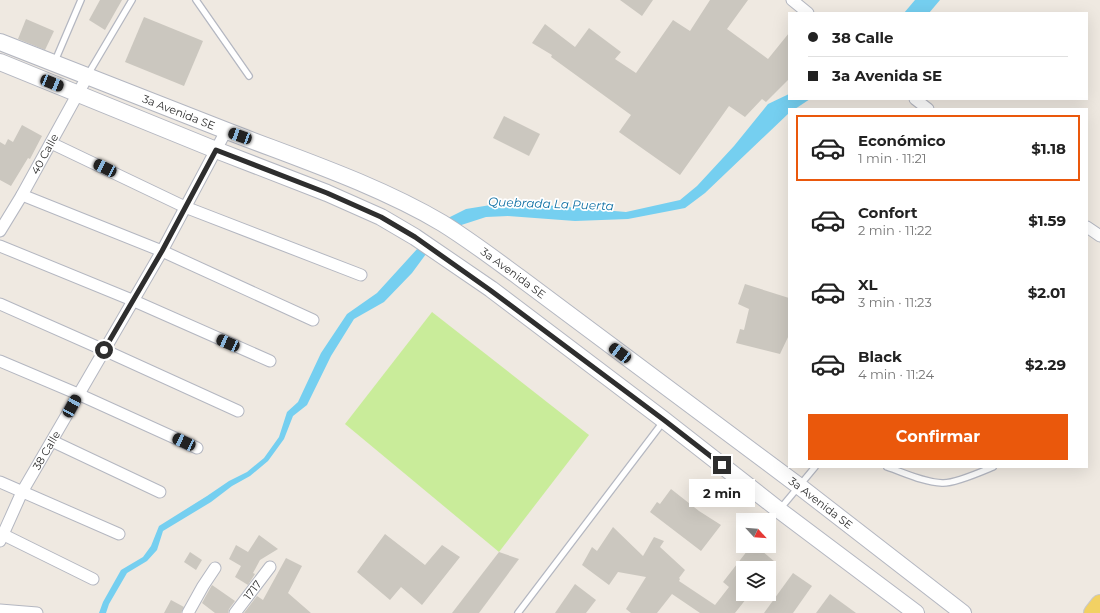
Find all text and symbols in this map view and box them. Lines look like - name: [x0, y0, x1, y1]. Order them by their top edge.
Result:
- text: 38 Calle: [832, 28, 894, 47]
- text: 3a Avenida SE: [832, 66, 942, 85]
- car: [39, 73, 65, 93]
- street label: 3a Avenida SE: [140, 91, 217, 133]
- car: [227, 126, 253, 146]
- icon: car: [810, 130, 846, 166]
- street label: 40 Calle: [28, 131, 62, 177]
- text: Económico: [858, 131, 946, 150]
- text: $1.18: [1031, 139, 1066, 158]
- text: 1 min · 11:21: [858, 150, 926, 166]
- car: [92, 157, 118, 179]
- water label: Quebrada La Puerta: [488, 194, 614, 213]
- icon: car: [810, 202, 846, 238]
- text: Confort: [858, 203, 918, 222]
- text: $1.59: [1028, 211, 1066, 230]
- text: 2 min · 11:22: [858, 222, 932, 238]
- street label: 3a Avenida SE: [478, 244, 548, 301]
- icon: car: [810, 274, 846, 310]
- text: XL: [858, 275, 877, 294]
- text: $2.01: [1028, 283, 1066, 302]
- text: 3 min · 11:23: [858, 294, 932, 310]
- car: [215, 333, 241, 353]
- route start: [95, 341, 113, 359]
- car: [607, 341, 633, 365]
- icon: car: [810, 346, 846, 382]
- text: Black: [858, 347, 902, 366]
- text: $2.29: [1025, 355, 1066, 374]
- text: 4 min · 11:24: [858, 366, 934, 382]
- car: [61, 393, 83, 419]
- button: Confirmar: [808, 414, 1068, 460]
- street label: 38 Calle: [29, 428, 63, 472]
- car: [171, 431, 197, 453]
- route end: [713, 456, 731, 474]
- street label: 3a Avenida SE: [786, 474, 856, 532]
- callout: 2 min: [689, 479, 755, 507]
- text: 2 min: [703, 485, 741, 501]
- north arrow: [736, 513, 776, 553]
- map controls: [736, 513, 776, 601]
- button: layers: [736, 561, 776, 601]
- street label: 1717: [241, 577, 265, 603]

